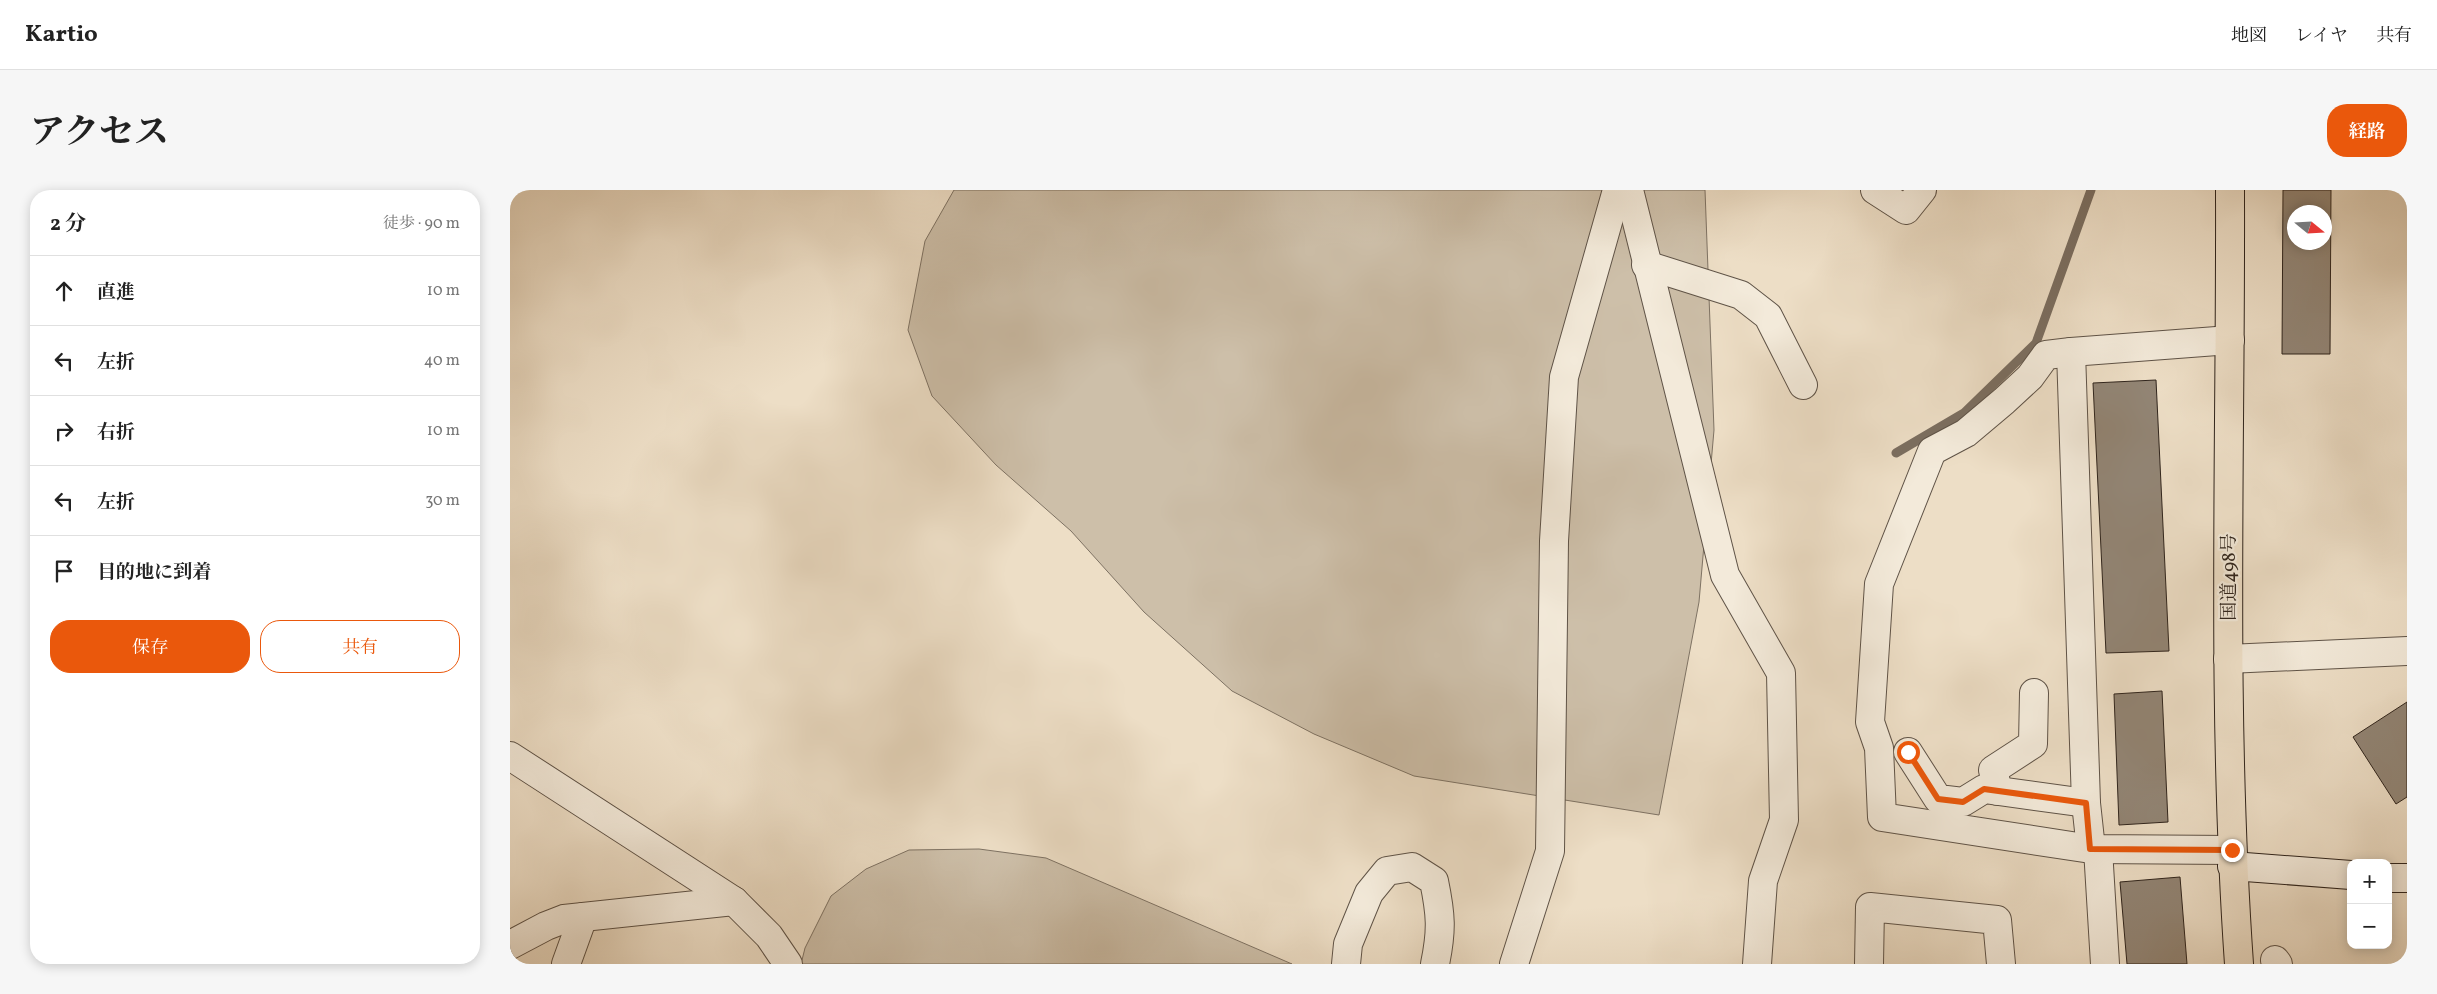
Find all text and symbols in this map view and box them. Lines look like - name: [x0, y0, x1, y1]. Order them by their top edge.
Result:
- text: Kartio: [25, 18, 98, 52]
- text: 地図: [2231, 24, 2267, 49]
- text: レイヤ: [2295, 24, 2348, 49]
- text: 共有: [2376, 24, 2412, 49]
- button: 経路: [2327, 104, 2407, 157]
- text: アクセス: [30, 110, 169, 158]
- north arrow: [2287, 205, 2332, 250]
- text: 2 分: [50, 210, 86, 239]
- text: 徒歩 · 90 m: [383, 213, 460, 235]
- icon: ahead: [50, 277, 78, 305]
- text: 直進: [97, 280, 135, 306]
- text: 10 m: [427, 280, 460, 302]
- icon: left: [50, 347, 78, 375]
- text: 左折: [97, 350, 135, 376]
- text: 40 m: [424, 350, 460, 372]
- icon: right: [50, 417, 78, 445]
- text: 右折: [97, 420, 135, 446]
- text: 10 m: [427, 420, 460, 442]
- icon: left: [50, 487, 78, 515]
- text: 左折: [97, 490, 135, 516]
- text: 30 m: [425, 490, 460, 512]
- street label: 国道498号: [2217, 533, 2243, 621]
- icon: arrive: [50, 557, 78, 585]
- text: 目的地に到着: [97, 560, 211, 586]
- button: 保存: [50, 620, 250, 673]
- button: 共有: [260, 620, 460, 673]
- route start: [1897, 741, 1920, 764]
- route end: [2221, 839, 2244, 862]
- map controls: [2347, 859, 2392, 949]
- button: +: [2347, 859, 2392, 904]
- button: −: [2347, 904, 2392, 949]

